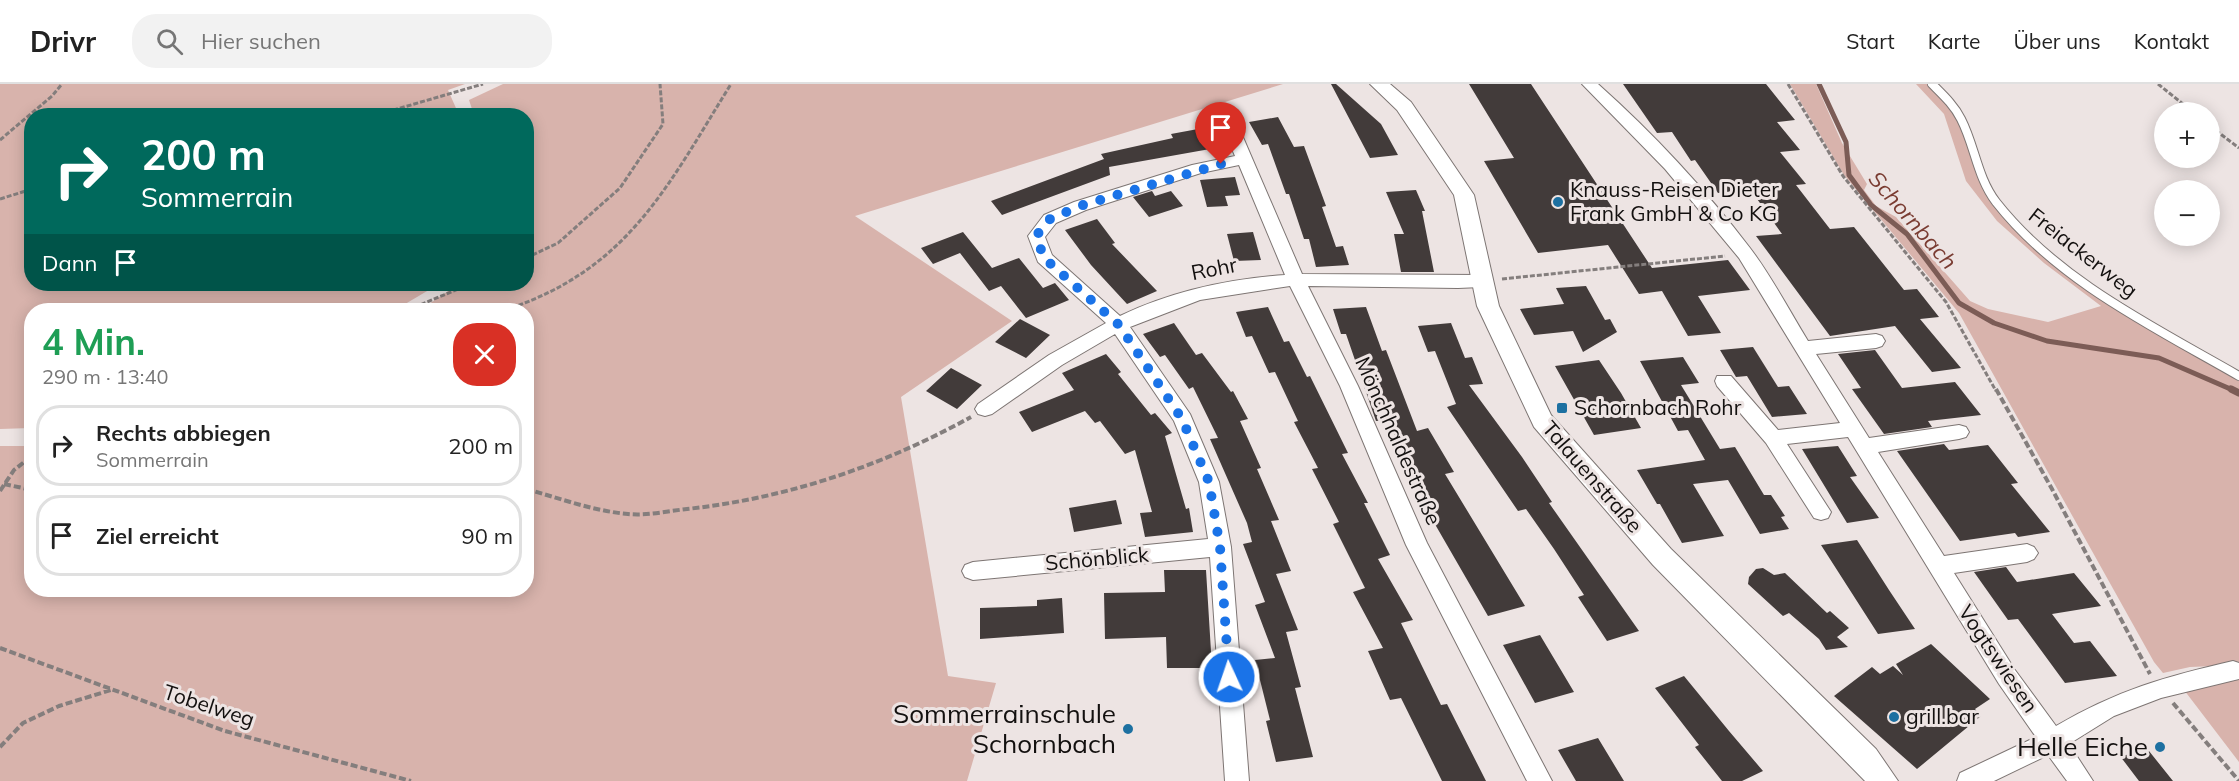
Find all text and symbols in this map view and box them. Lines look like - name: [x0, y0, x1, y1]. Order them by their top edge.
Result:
- search box: [132, 14, 552, 68]
- text: Drivr: [30, 24, 96, 59]
- icon: search: [153, 25, 186, 58]
- text: Hier suchen: [201, 27, 321, 55]
- text: Start: [1846, 28, 1895, 54]
- text: Karte: [1928, 28, 1980, 54]
- text: Über uns: [2013, 28, 2101, 54]
- text: Kontakt: [2134, 28, 2209, 54]
- pin: [1195, 102, 1246, 164]
- map controls: [2154, 102, 2220, 246]
- button: +: [2154, 102, 2220, 168]
- icon: arrive: [1204, 111, 1237, 144]
- text: 200 m: [141, 128, 266, 181]
- icon: right: [42, 132, 120, 210]
- water label: Schornbach: [1863, 165, 1963, 275]
- place label: Knauss-Reisen Dieter Frank GmbH & Co KG: [1570, 176, 1779, 226]
- text: Sommerrain: [141, 180, 293, 214]
- button: −: [2154, 180, 2220, 246]
- marker: Knauss-Reisen Dieter Frank GmbH & Co KG: [1551, 195, 1565, 209]
- street label: Freiackerweg: [2024, 202, 2143, 303]
- icon: arrive: [109, 246, 142, 279]
- text: Dann: [42, 249, 97, 277]
- street label: Rohr: [1189, 251, 1239, 285]
- text: 4 Min.: [42, 319, 145, 364]
- button: close: [453, 323, 516, 386]
- street label: Mönchhaldestraße: [1350, 352, 1448, 529]
- text: 290 m · 13:40: [42, 364, 168, 389]
- place label: Schornbach Rohr: [1574, 394, 1742, 420]
- marker: Schornbach Rohr: [1555, 401, 1569, 415]
- street label: Talauenstraße: [1537, 415, 1648, 538]
- text: Rechts abbiegen: [96, 419, 271, 447]
- icon: right: [45, 429, 78, 462]
- text: 200 m: [448, 432, 513, 460]
- text: Sommerrain: [96, 447, 209, 472]
- icon: arrive: [45, 519, 78, 552]
- text: Ziel erreicht: [96, 522, 219, 550]
- text: 90 m: [462, 522, 513, 550]
- street label: Schönblick: [1044, 541, 1150, 575]
- street label: Vogtswiesen: [1953, 600, 2044, 717]
- position arrow: [1197, 645, 1261, 709]
- street label: Tobelweg: [160, 678, 258, 732]
- place label: Sommerrainschule Schornbach: [893, 697, 1116, 760]
- place label: grill.bar: [1906, 703, 1979, 729]
- marker: grill.bar: [1887, 710, 1901, 724]
- marker: Sommerrainschule Schornbach: [1121, 722, 1135, 736]
- place label: Helle Eiche: [2017, 730, 2148, 763]
- marker: Helle Eiche: [2153, 740, 2167, 754]

